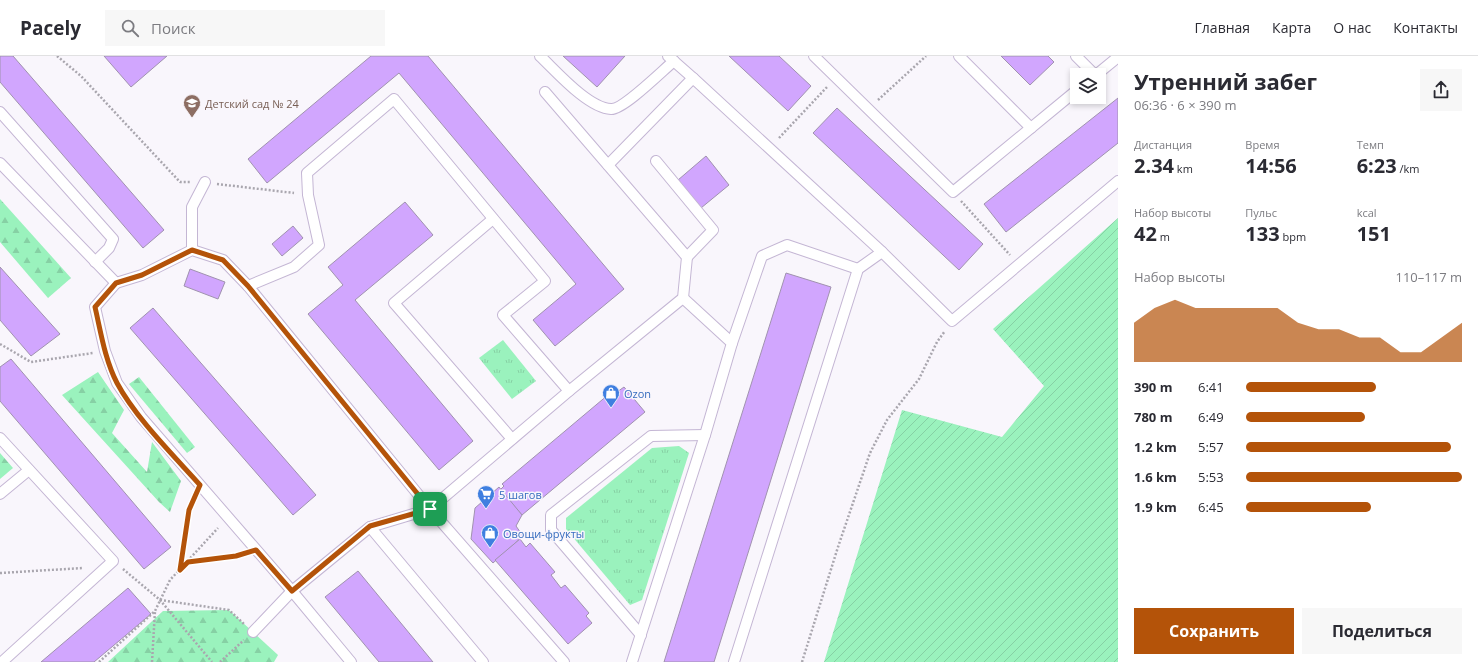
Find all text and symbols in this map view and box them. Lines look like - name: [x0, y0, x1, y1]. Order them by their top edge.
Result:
- search box: [105, 10, 385, 46]
- text: Pacely: [20, 15, 81, 41]
- icon: search: [119, 17, 141, 39]
- text: Поиск: [151, 18, 195, 38]
- text: Главная: [1195, 18, 1250, 37]
- text: Карта: [1272, 18, 1311, 37]
- text: О нас: [1333, 18, 1371, 37]
- text: Контакты: [1393, 18, 1458, 37]
- text: Утренний забег: [1134, 66, 1317, 96]
- map controls: [1070, 68, 1106, 104]
- button: layers: [1070, 68, 1106, 104]
- button: share: [1420, 69, 1462, 111]
- school or university icon: Детский сад № 24: [182, 93, 202, 118]
- place label: Детский сад № 24: [205, 96, 300, 111]
- text: 06:36 · 6 × 390 m: [1134, 96, 1237, 114]
- text: Дистанция: [1134, 137, 1192, 152]
- text: Время: [1245, 137, 1280, 152]
- text: Темп: [1357, 137, 1384, 152]
- text: 2.34: [1134, 152, 1174, 179]
- text: 14:56: [1245, 152, 1297, 179]
- text: 6:23: [1357, 152, 1397, 179]
- text: km: [1174, 161, 1193, 176]
- text: /km: [1397, 161, 1420, 176]
- text: Набор высоты: [1134, 205, 1211, 220]
- text: Пульс: [1245, 205, 1277, 220]
- text: kcal: [1357, 205, 1377, 220]
- text: 42: [1134, 220, 1157, 247]
- text: 133: [1245, 220, 1280, 247]
- text: 151: [1357, 220, 1391, 247]
- text: m: [1157, 229, 1170, 244]
- text: bpm: [1280, 229, 1306, 244]
- text: Набор высоты: [1134, 268, 1225, 286]
- text: 110–117 m: [1395, 268, 1462, 286]
- text: 390 m: [1134, 378, 1172, 396]
- text: 6:41: [1198, 378, 1224, 396]
- shop icon: Ozon: [601, 383, 621, 408]
- place label: Ozon: [624, 386, 651, 401]
- text: 780 m: [1134, 408, 1172, 426]
- text: 6:49: [1198, 408, 1224, 426]
- text: 1.2 km: [1134, 438, 1177, 456]
- text: 5:57: [1198, 438, 1224, 456]
- text: 1.6 km: [1134, 468, 1177, 486]
- text: 5:53: [1198, 468, 1224, 486]
- supermarket icon: 5 шагов: [476, 484, 496, 509]
- place label: 5 шагов: [499, 487, 542, 502]
- pin: [413, 492, 447, 526]
- icon: arrive: [419, 498, 441, 520]
- text: 1.9 km: [1134, 498, 1177, 516]
- text: 6:45: [1198, 498, 1224, 516]
- shop icon: Овощи-фрукты: [480, 523, 500, 548]
- place label: Овощи-фрукты: [503, 526, 584, 541]
- button: Сохранить: [1134, 608, 1294, 654]
- button: Поделиться: [1302, 608, 1462, 654]

